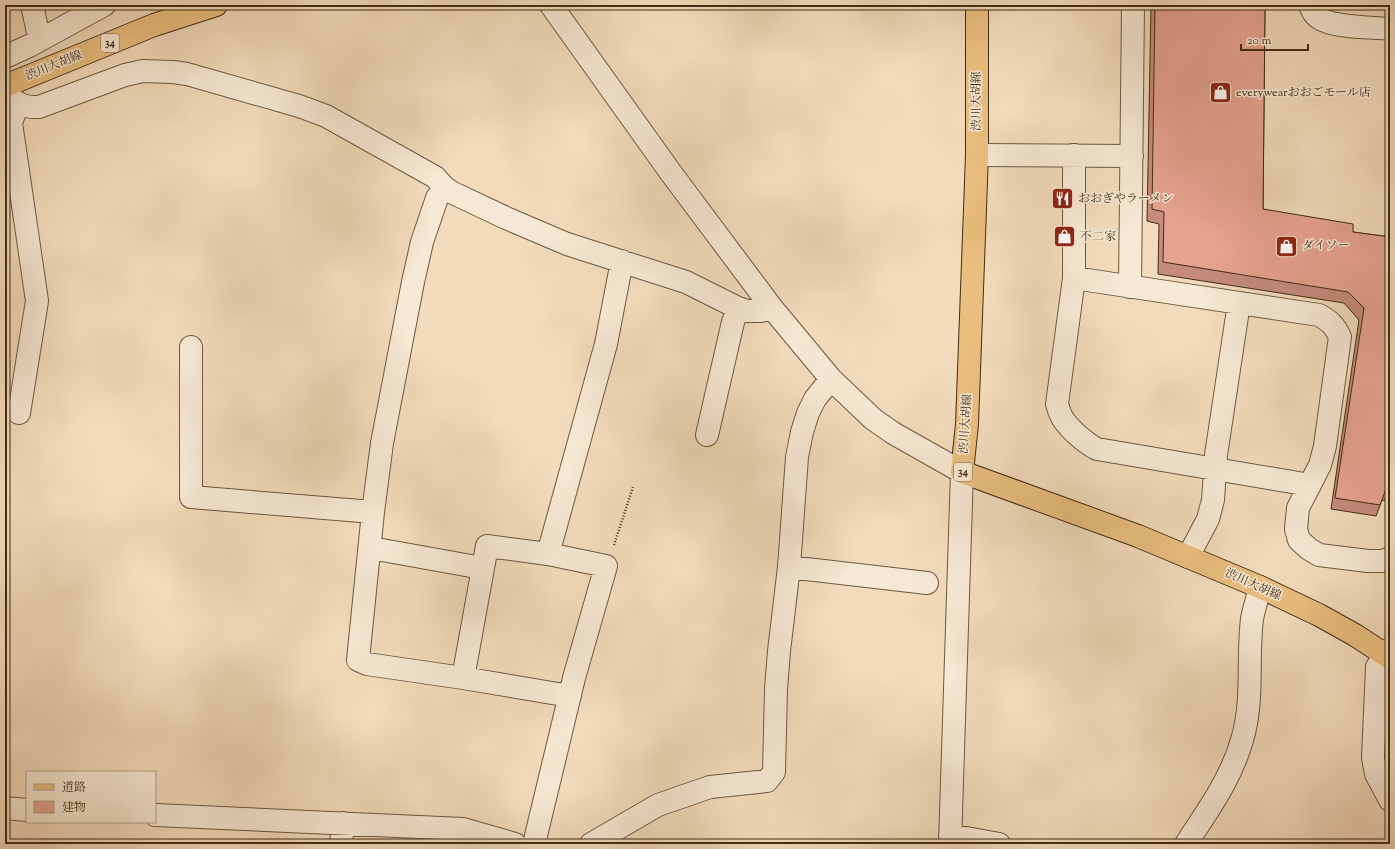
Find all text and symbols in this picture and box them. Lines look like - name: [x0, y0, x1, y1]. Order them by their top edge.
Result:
- scale bar: [1241, 26, 1308, 52]
- text: 20 m: [1247, 32, 1272, 50]
- road number: 34: [101, 34, 119, 52]
- street label: 渋川大胡線: [23, 46, 85, 86]
- street label: 渋川大胡線: [968, 71, 986, 131]
- shop icon: everywearおおごモール店: [1207, 80, 1233, 106]
- place label: everywearおおごモール店: [1236, 84, 1371, 102]
- restaurant icon: おおぎやラーメン: [1050, 186, 1076, 212]
- place label: おおぎやラーメン: [1078, 190, 1173, 208]
- shop icon: 不二家: [1051, 224, 1077, 250]
- place label: 不二家: [1080, 228, 1116, 246]
- shop icon: ダイソー: [1273, 233, 1299, 259]
- place label: ダイソー: [1302, 237, 1350, 255]
- street label: 渋川大胡線: [955, 393, 977, 455]
- road number: 34: [954, 463, 972, 481]
- street label: 渋川大胡線: [1222, 565, 1284, 605]
- legend: [26, 771, 156, 823]
- text: 道路: [62, 779, 86, 797]
- text: 建物: [62, 799, 86, 817]

